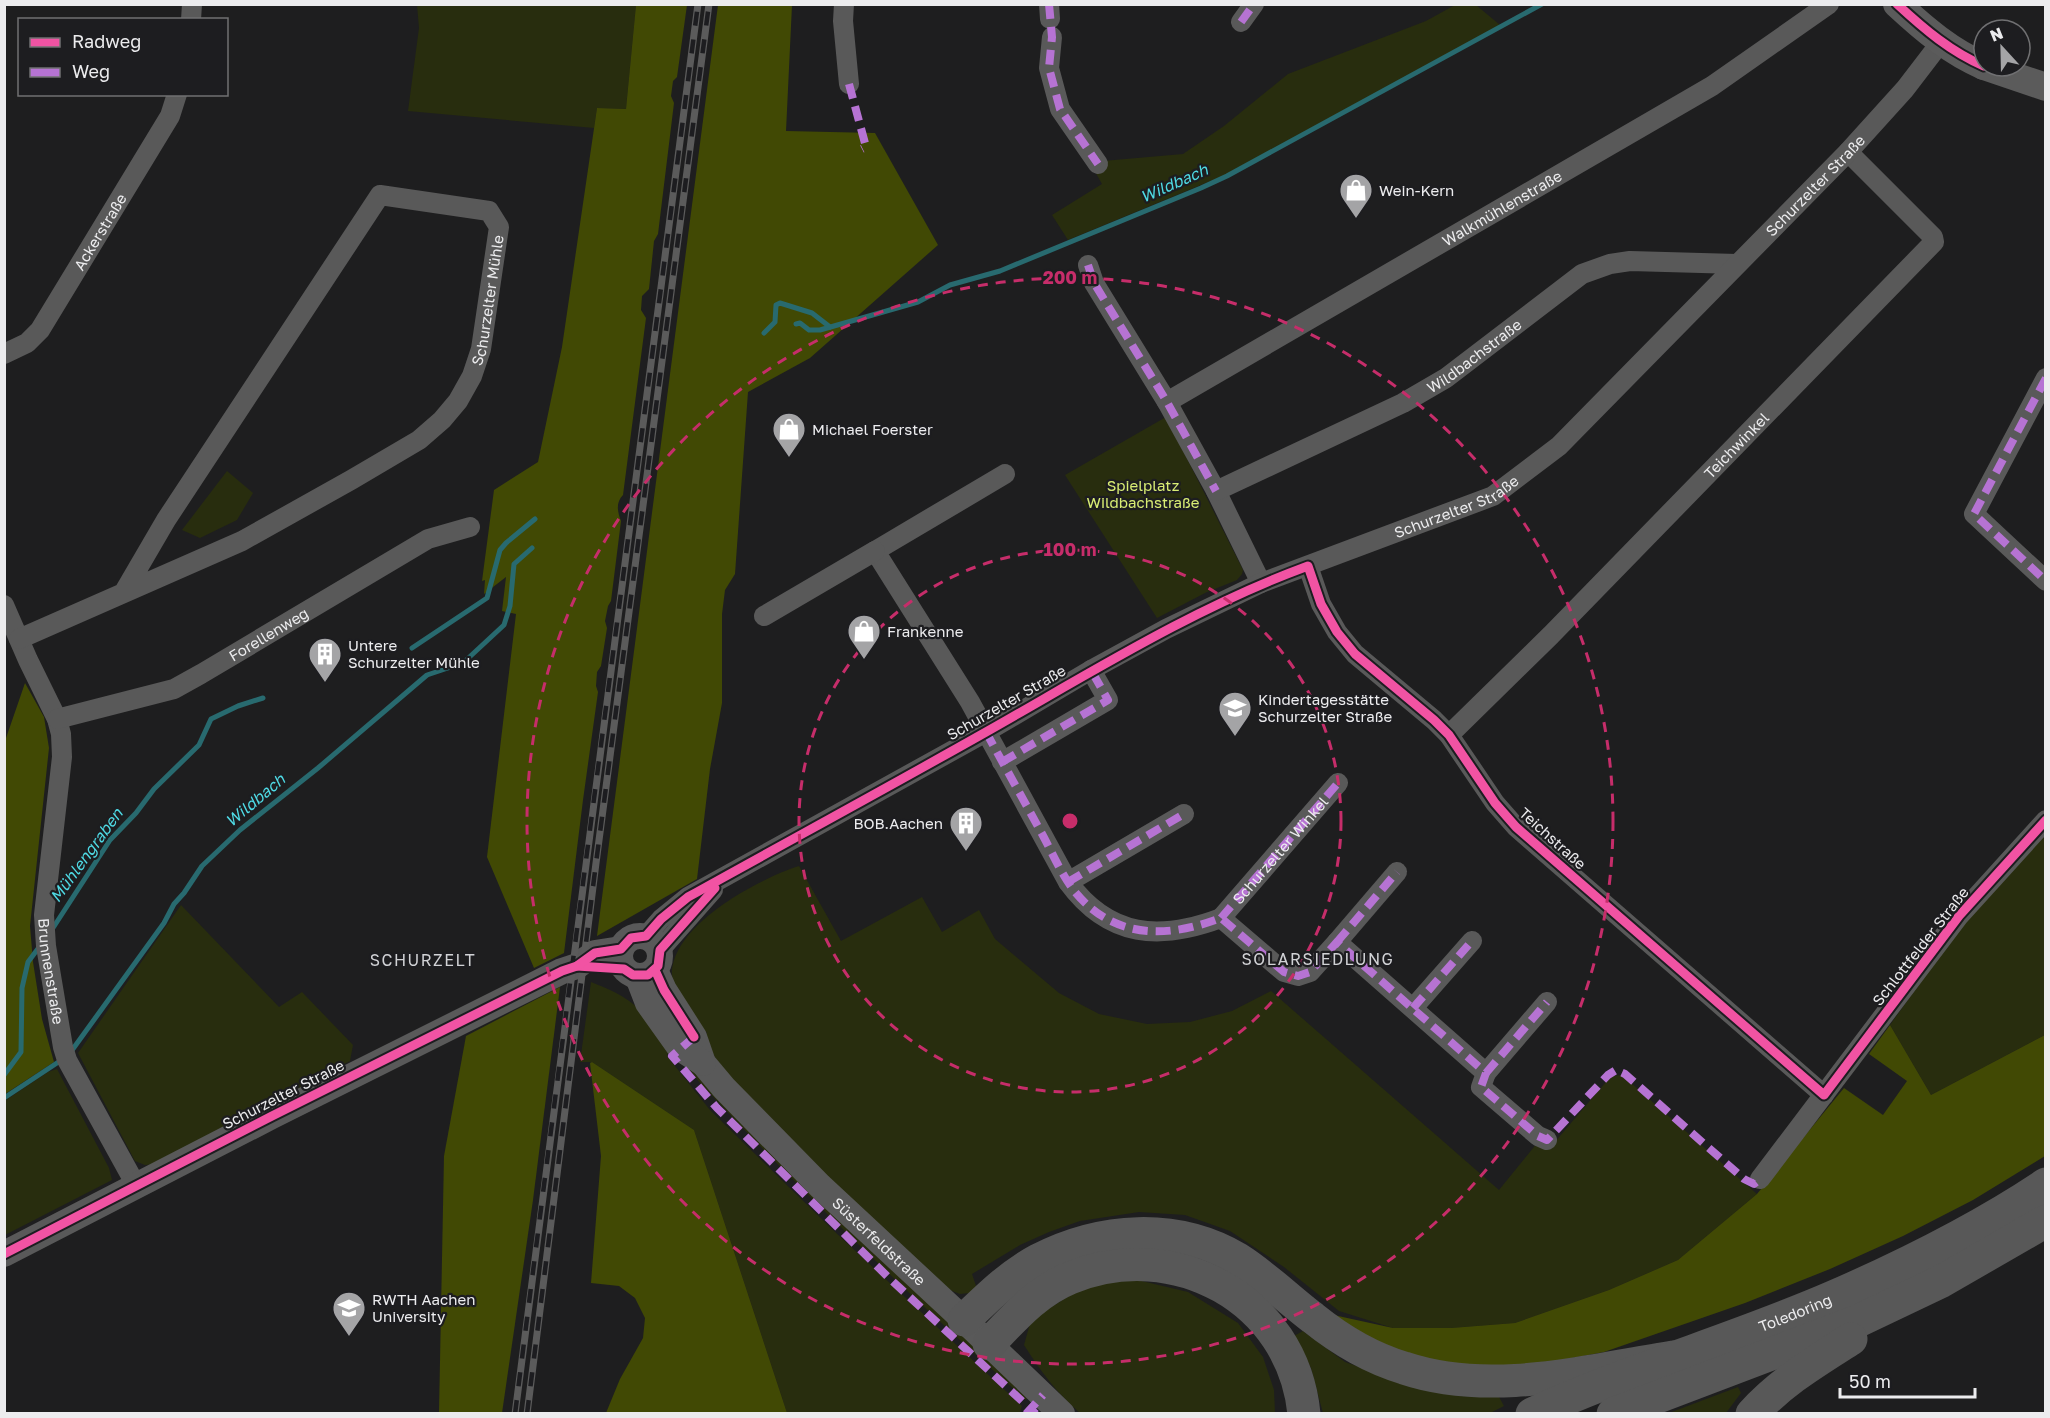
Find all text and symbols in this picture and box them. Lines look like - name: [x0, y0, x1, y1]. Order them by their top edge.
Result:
- legend: [18, 18, 228, 96]
- north arrow: [1972, 18, 2032, 78]
- text: N: [1987, 23, 2006, 46]
- text: Radweg: [72, 30, 141, 52]
- text: Weg: [72, 60, 110, 82]
- street label: Schurzelter Straße: [1762, 131, 1868, 240]
- water label: Wildbach: [1137, 159, 1212, 207]
- street label: Walkmühlenstraße: [1439, 166, 1565, 250]
- shop icon: Wein-Kern: [1338, 172, 1374, 219]
- place label: Wein-Kern: [1379, 181, 1454, 199]
- street label: Ackerstraße: [70, 190, 130, 273]
- street label: Schurzelter Mühle: [467, 233, 507, 368]
- text: 200 m: [1043, 266, 1097, 288]
- street label: Wildbachstraße: [1423, 315, 1525, 396]
- street label: Teichwinkel: [1700, 408, 1772, 482]
- shop icon: Michael Foerster: [771, 411, 807, 458]
- place label: Michael Foerster: [812, 420, 933, 438]
- street label: Schurzelter Straße: [1392, 471, 1522, 541]
- park label: Spielplatz Wildbachstraße: [1087, 476, 1200, 511]
- text: 100 m: [1044, 538, 1096, 560]
- street label: Forellenweg: [225, 603, 311, 665]
- shop icon: Frankenne: [846, 613, 882, 660]
- place label: Frankenne: [887, 622, 964, 640]
- building icon: Untere Schurzelter Mühle: [307, 636, 343, 683]
- place label: Untere Schurzelter Mühle: [348, 636, 480, 671]
- street label: Schurzelter Straße: [943, 661, 1069, 743]
- school or university icon: Kindertagesstätte Schurzelter Straße: [1217, 690, 1253, 737]
- place label: Kindertagesstätte Schurzelter Straße: [1258, 690, 1392, 725]
- water label: Wildbach: [221, 768, 290, 831]
- street label: Schurzelter Winkel: [1228, 792, 1332, 908]
- water label: Mühlengraben: [45, 803, 127, 906]
- street label: Teichstraße: [1516, 803, 1590, 873]
- building icon: BOB.Aachen: [948, 805, 984, 852]
- centre of rings: [1060, 811, 1080, 831]
- place label: BOB.Aachen: [854, 814, 943, 832]
- street label: Schlottfelder Straße: [1868, 883, 1972, 1009]
- street label: Brunnenstraße: [35, 918, 68, 1026]
- district label: SOLARSIEDLUNG: [1242, 949, 1394, 969]
- district label: SCHURZELT: [370, 950, 476, 970]
- street label: Schurzelter Straße: [219, 1055, 347, 1132]
- street label: Süsterfeldstraße: [829, 1193, 930, 1289]
- school or university icon: RWTH Aachen University: [331, 1290, 367, 1337]
- place label: RWTH Aachen University: [372, 1290, 475, 1325]
- street label: Toledoring: [1756, 1290, 1834, 1335]
- scale bar: [1840, 1361, 1975, 1399]
- text: 50 m: [1849, 1370, 1891, 1392]

